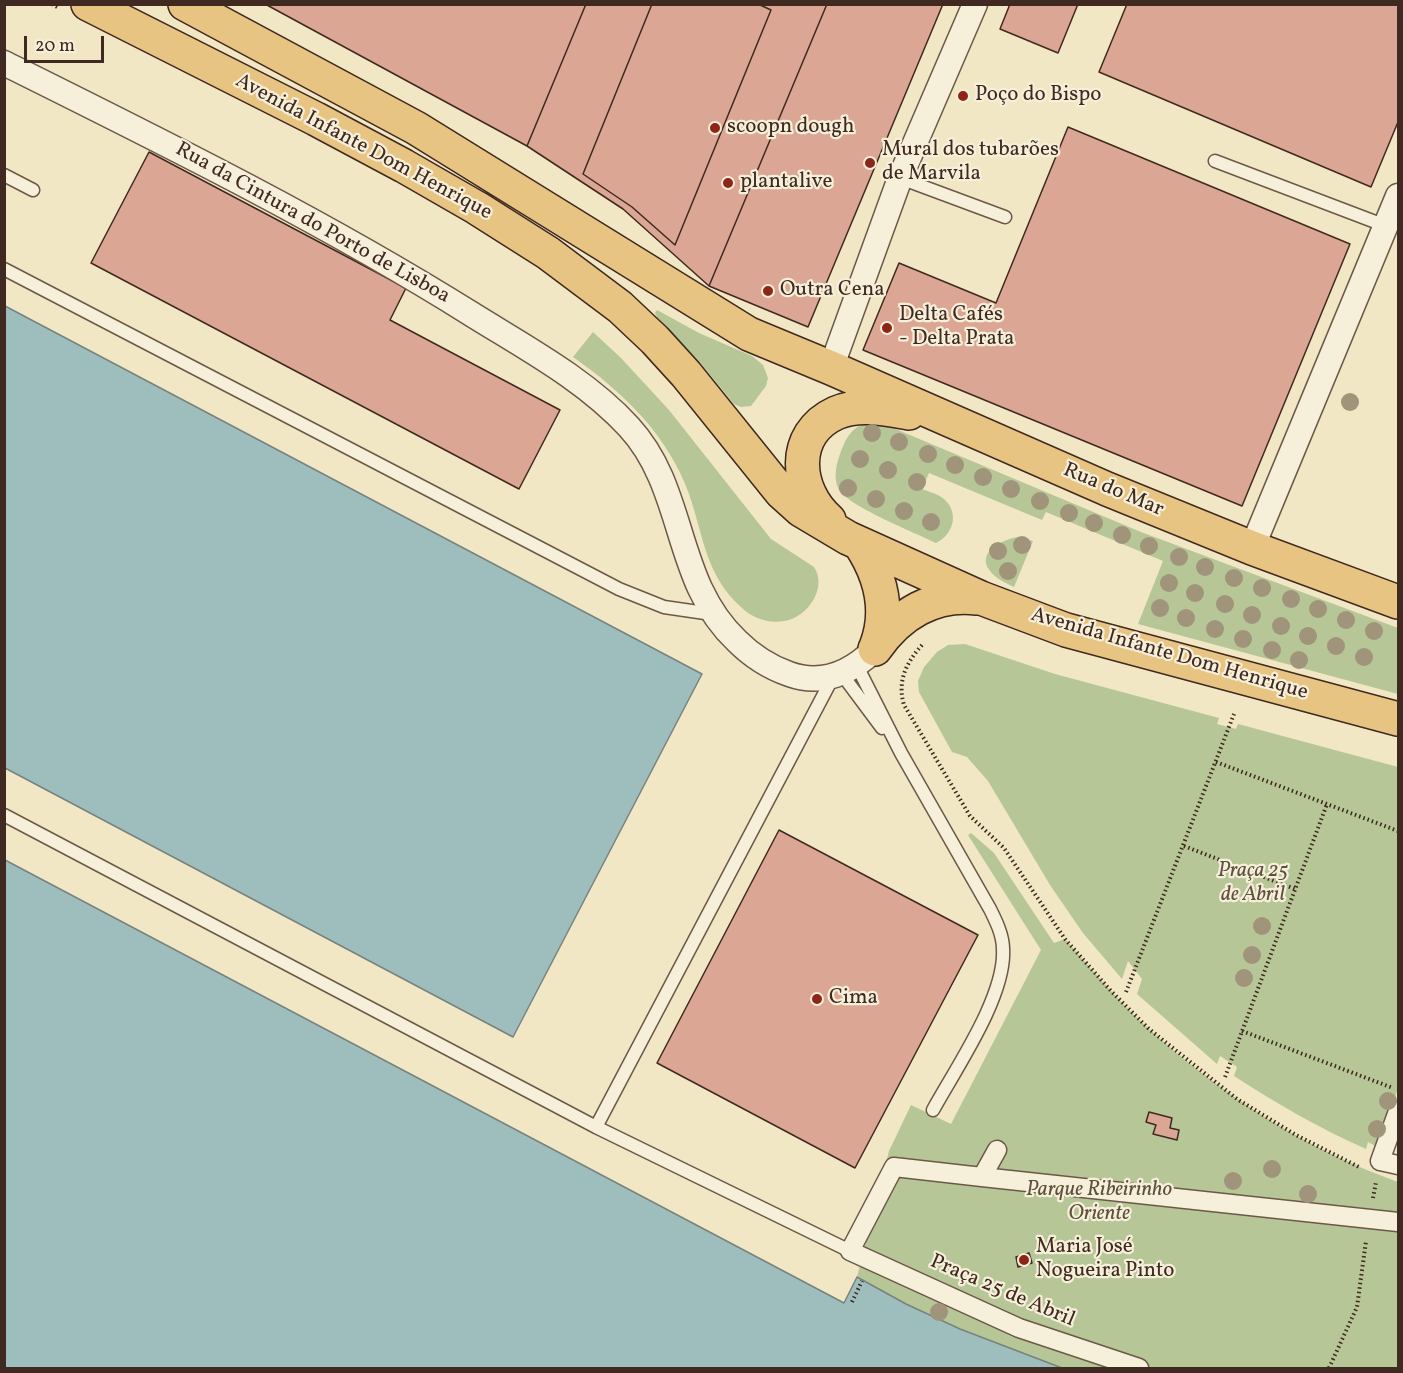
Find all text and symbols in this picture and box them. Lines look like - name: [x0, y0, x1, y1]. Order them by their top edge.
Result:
- scale bar: [27, 24, 106, 62]
- text: 20 m: [35, 34, 75, 59]
- street label: Avenida Infante Dom Henrique: [230, 69, 496, 227]
- place label: Poço do Bispo: [975, 83, 1102, 109]
- marker: Poço do Bispo: [956, 89, 970, 103]
- place label: scoopn dough: [727, 115, 855, 141]
- marker: scoopn dough: [708, 121, 722, 135]
- street label: Rua da Cintura do Porto de Lisboa: [170, 138, 454, 310]
- place label: Mural dos tubarões de Marvila: [882, 138, 1059, 188]
- marker: Mural dos tubarões de Marvila: [863, 156, 877, 170]
- place label: plantalive: [740, 170, 832, 196]
- marker: plantalive: [721, 176, 735, 190]
- place label: Outra Cena: [780, 278, 885, 304]
- marker: Outra Cena: [761, 284, 775, 298]
- place label: Delta Cafés - Delta Prata: [899, 303, 1015, 353]
- marker: Delta Cafés - Delta Prata: [880, 321, 894, 335]
- street label: Rua do Mar: [1059, 459, 1167, 523]
- street label: Avenida Infante Dom Henrique: [1028, 603, 1310, 707]
- park label: Praça 25 de Abril: [1218, 859, 1288, 909]
- place label: Cima: [829, 986, 878, 1012]
- marker: Cima: [810, 992, 824, 1006]
- park label: Parque Ribeirinho Oriente: [1026, 1178, 1172, 1228]
- place label: Maria José Nogueira Pinto: [1036, 1235, 1174, 1285]
- street label: Praça 25 de Abril: [926, 1250, 1078, 1334]
- marker: Maria José Nogueira Pinto: [1017, 1253, 1031, 1267]

